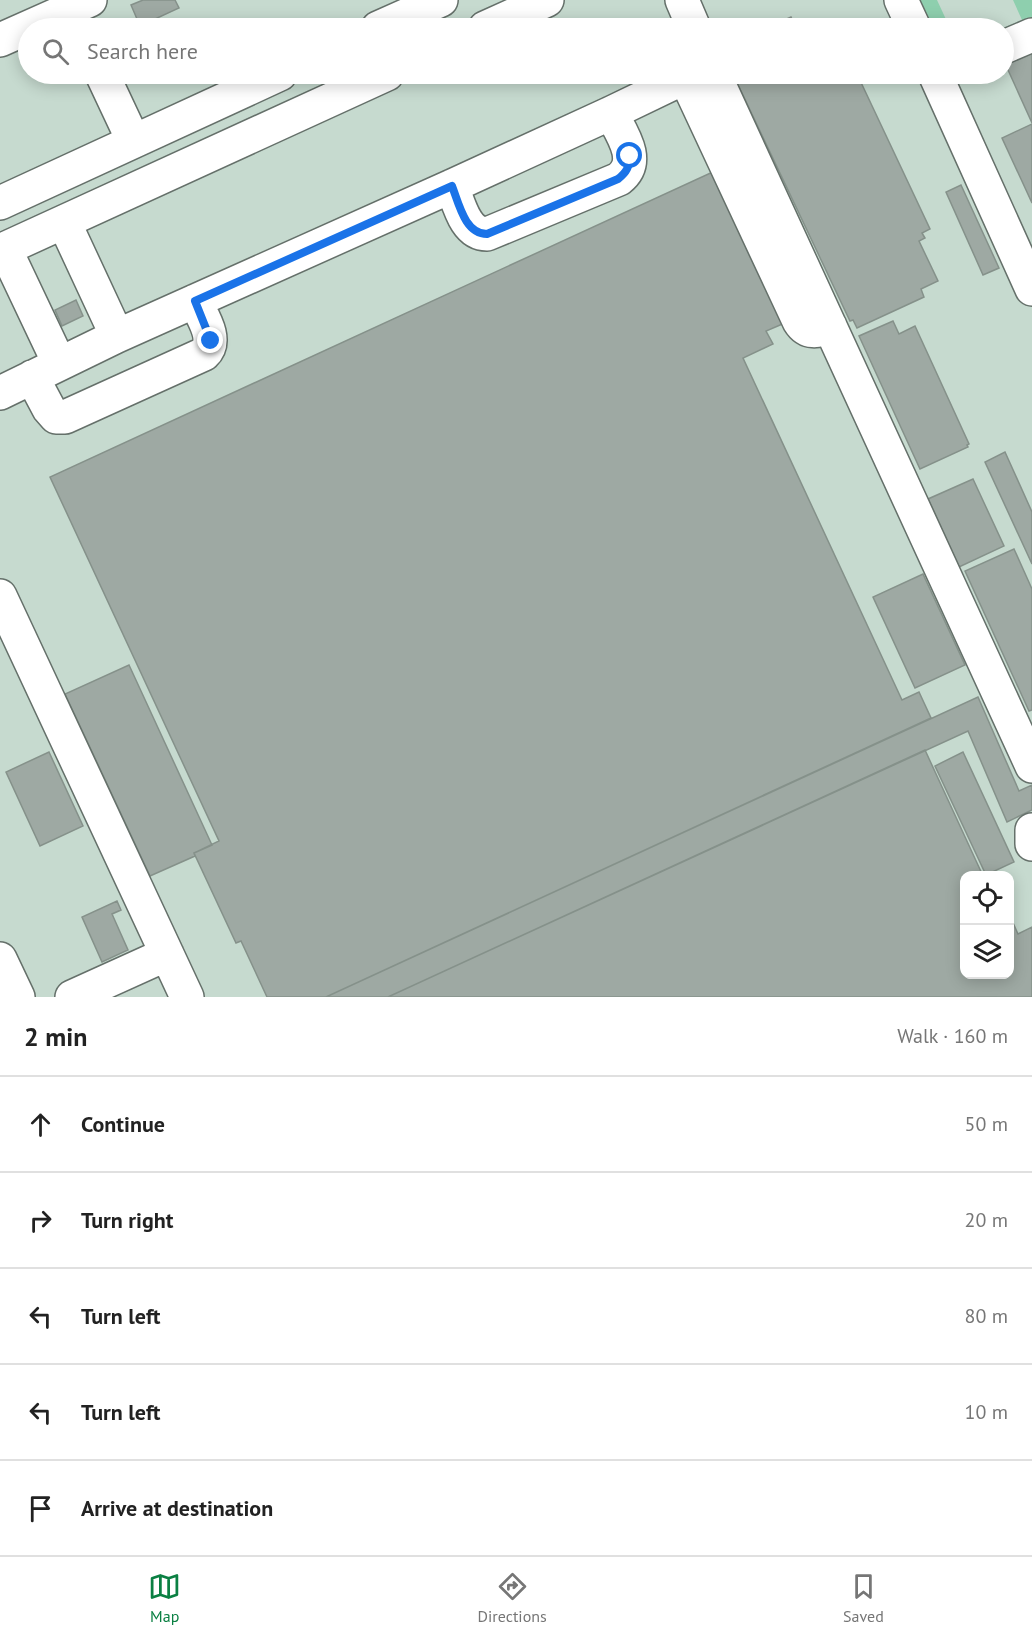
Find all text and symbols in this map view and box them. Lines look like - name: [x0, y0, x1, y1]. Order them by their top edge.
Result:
- search box: [18, 18, 1014, 84]
- icon: search: [39, 35, 72, 68]
- text: Search here: [87, 37, 198, 65]
- route start: [616, 142, 642, 168]
- route end: [197, 327, 223, 353]
- map controls: [960, 871, 1014, 979]
- button: locate: [960, 871, 1014, 925]
- button: layers: [960, 925, 1014, 979]
- text: 2 min: [24, 1020, 87, 1053]
- text: Walk · 160 m: [897, 1023, 1008, 1049]
- icon: ahead: [24, 1108, 57, 1141]
- text: Continue: [81, 1110, 165, 1138]
- text: 50 m: [965, 1111, 1008, 1137]
- icon: right: [24, 1204, 57, 1237]
- text: Turn right: [81, 1206, 173, 1234]
- text: 20 m: [965, 1207, 1008, 1233]
- icon: left: [24, 1300, 57, 1333]
- text: Turn left: [81, 1302, 161, 1330]
- text: 80 m: [965, 1303, 1008, 1329]
- icon: left: [24, 1396, 57, 1429]
- text: Turn left: [81, 1398, 161, 1426]
- text: 10 m: [965, 1399, 1008, 1425]
- icon: arrive: [24, 1492, 57, 1525]
- text: Arrive at destination: [81, 1494, 273, 1522]
- tab: Map: [148, 1570, 181, 1626]
- tab: Directions: [478, 1570, 547, 1626]
- tab: Saved: [843, 1570, 884, 1626]

